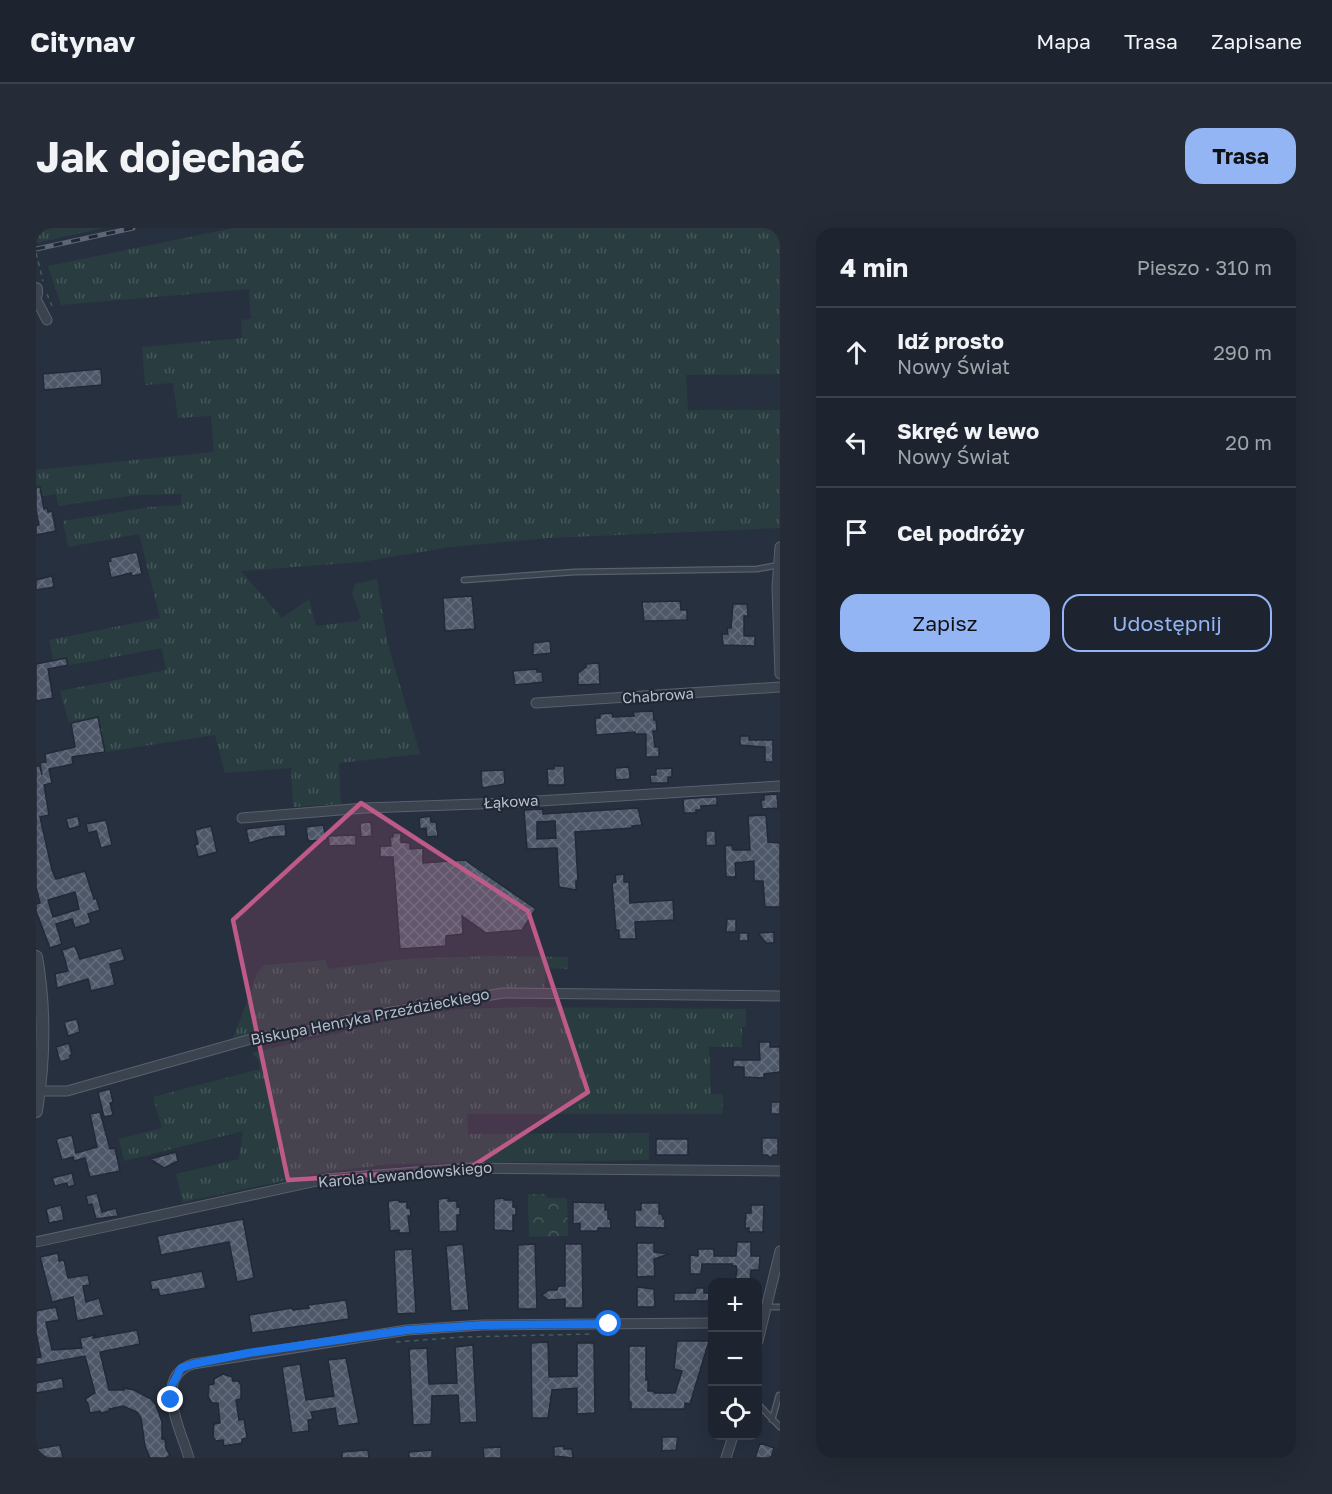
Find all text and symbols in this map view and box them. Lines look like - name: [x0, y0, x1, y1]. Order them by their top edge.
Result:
- text: Citynav: [30, 25, 135, 58]
- text: Mapa: [1036, 28, 1091, 54]
- text: Trasa: [1124, 28, 1178, 54]
- text: Zapisane: [1211, 28, 1302, 54]
- button: Trasa: [1185, 128, 1296, 184]
- text: Jak dojechać: [36, 131, 305, 181]
- text: 4 min: [840, 252, 908, 283]
- text: Pieszo · 310 m: [1137, 255, 1272, 279]
- text: Idź prosto: [897, 327, 1004, 354]
- icon: ahead: [840, 336, 873, 369]
- text: 290 m: [1213, 340, 1272, 364]
- text: Nowy Świat: [897, 354, 1010, 378]
- text: Skręć w lewo: [897, 417, 1039, 444]
- icon: left: [840, 426, 873, 459]
- text: 20 m: [1225, 430, 1272, 454]
- text: Nowy Świat: [897, 444, 1010, 468]
- icon: arrive: [840, 516, 873, 549]
- text: Cel podróży: [897, 519, 1025, 546]
- button: Zapisz: [840, 594, 1050, 652]
- button: Udostępnij: [1062, 594, 1272, 652]
- street label: Chabrowa: [621, 684, 694, 706]
- street label: Łąkowa: [483, 791, 539, 811]
- street label: Biskupa Henryka Przeździeckiego: [249, 984, 491, 1048]
- street label: Karola Lewandowskiego: [317, 1157, 493, 1191]
- map controls: [708, 1278, 762, 1440]
- button: +: [708, 1278, 762, 1332]
- route start: [595, 1310, 621, 1336]
- button: −: [708, 1332, 762, 1386]
- route end: [157, 1386, 183, 1412]
- button: locate: [708, 1386, 762, 1440]

